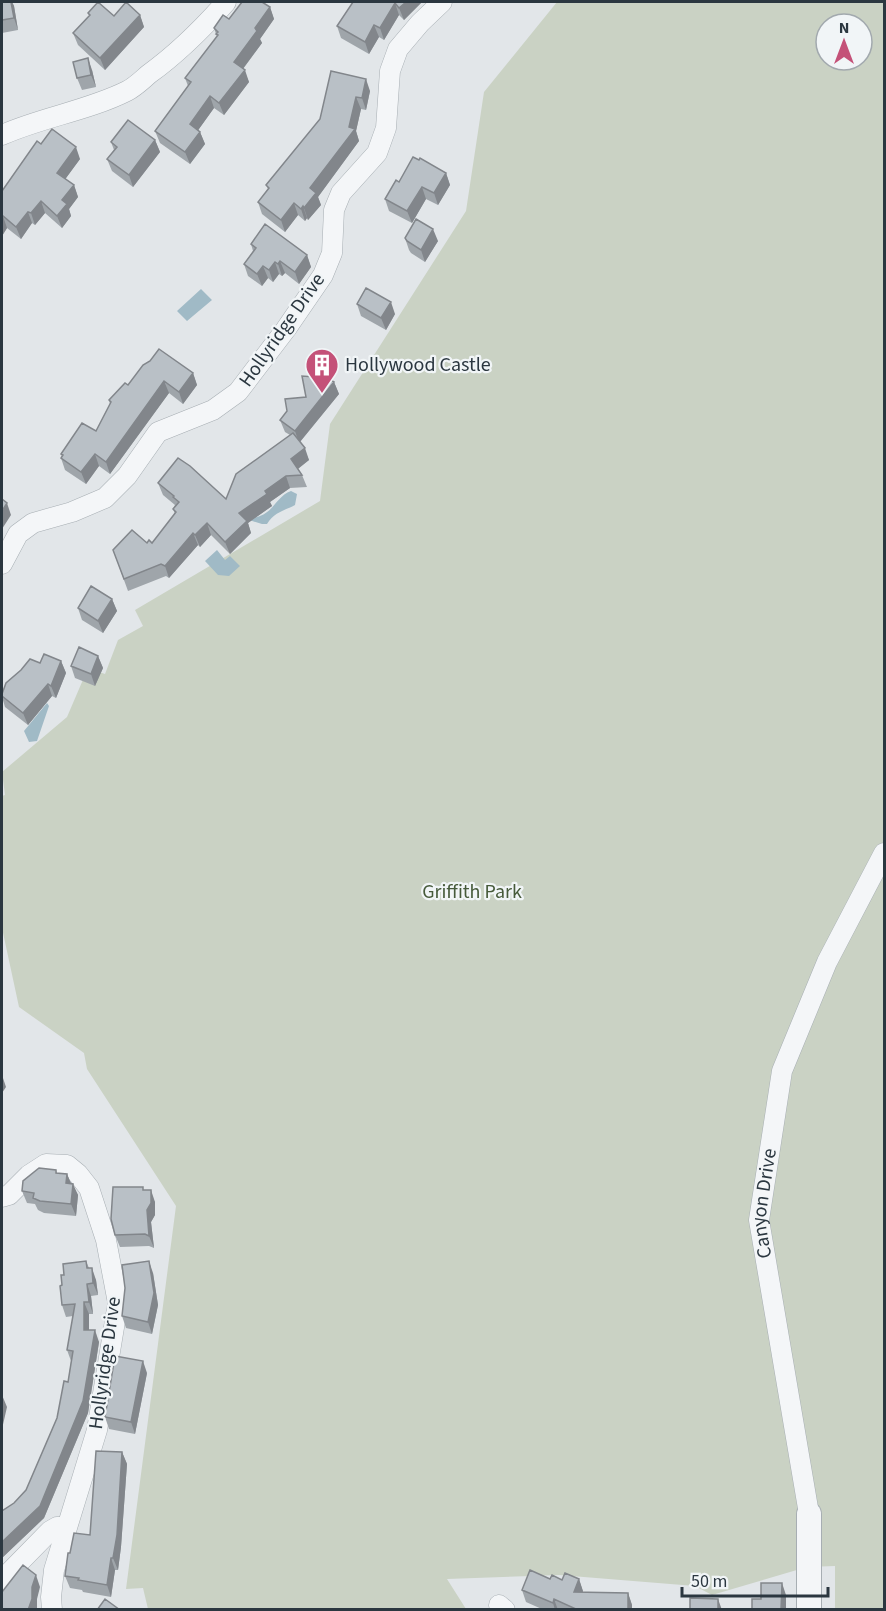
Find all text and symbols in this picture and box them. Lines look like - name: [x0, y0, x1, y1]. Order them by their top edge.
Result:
- north arrow: [814, 12, 874, 72]
- text: N: [839, 17, 849, 39]
- street label: Hollyridge Drive: [232, 267, 332, 393]
- building icon: Hollywood Castle: [304, 347, 340, 394]
- place label: Hollywood Castle: [345, 351, 491, 379]
- park label: Griffith Park: [422, 878, 522, 906]
- street label: Canyon Drive: [745, 1146, 784, 1260]
- street label: Hollyridge Drive: [82, 1295, 128, 1431]
- scale bar: [682, 1560, 828, 1598]
- text: 50 m: [691, 1569, 727, 1594]

